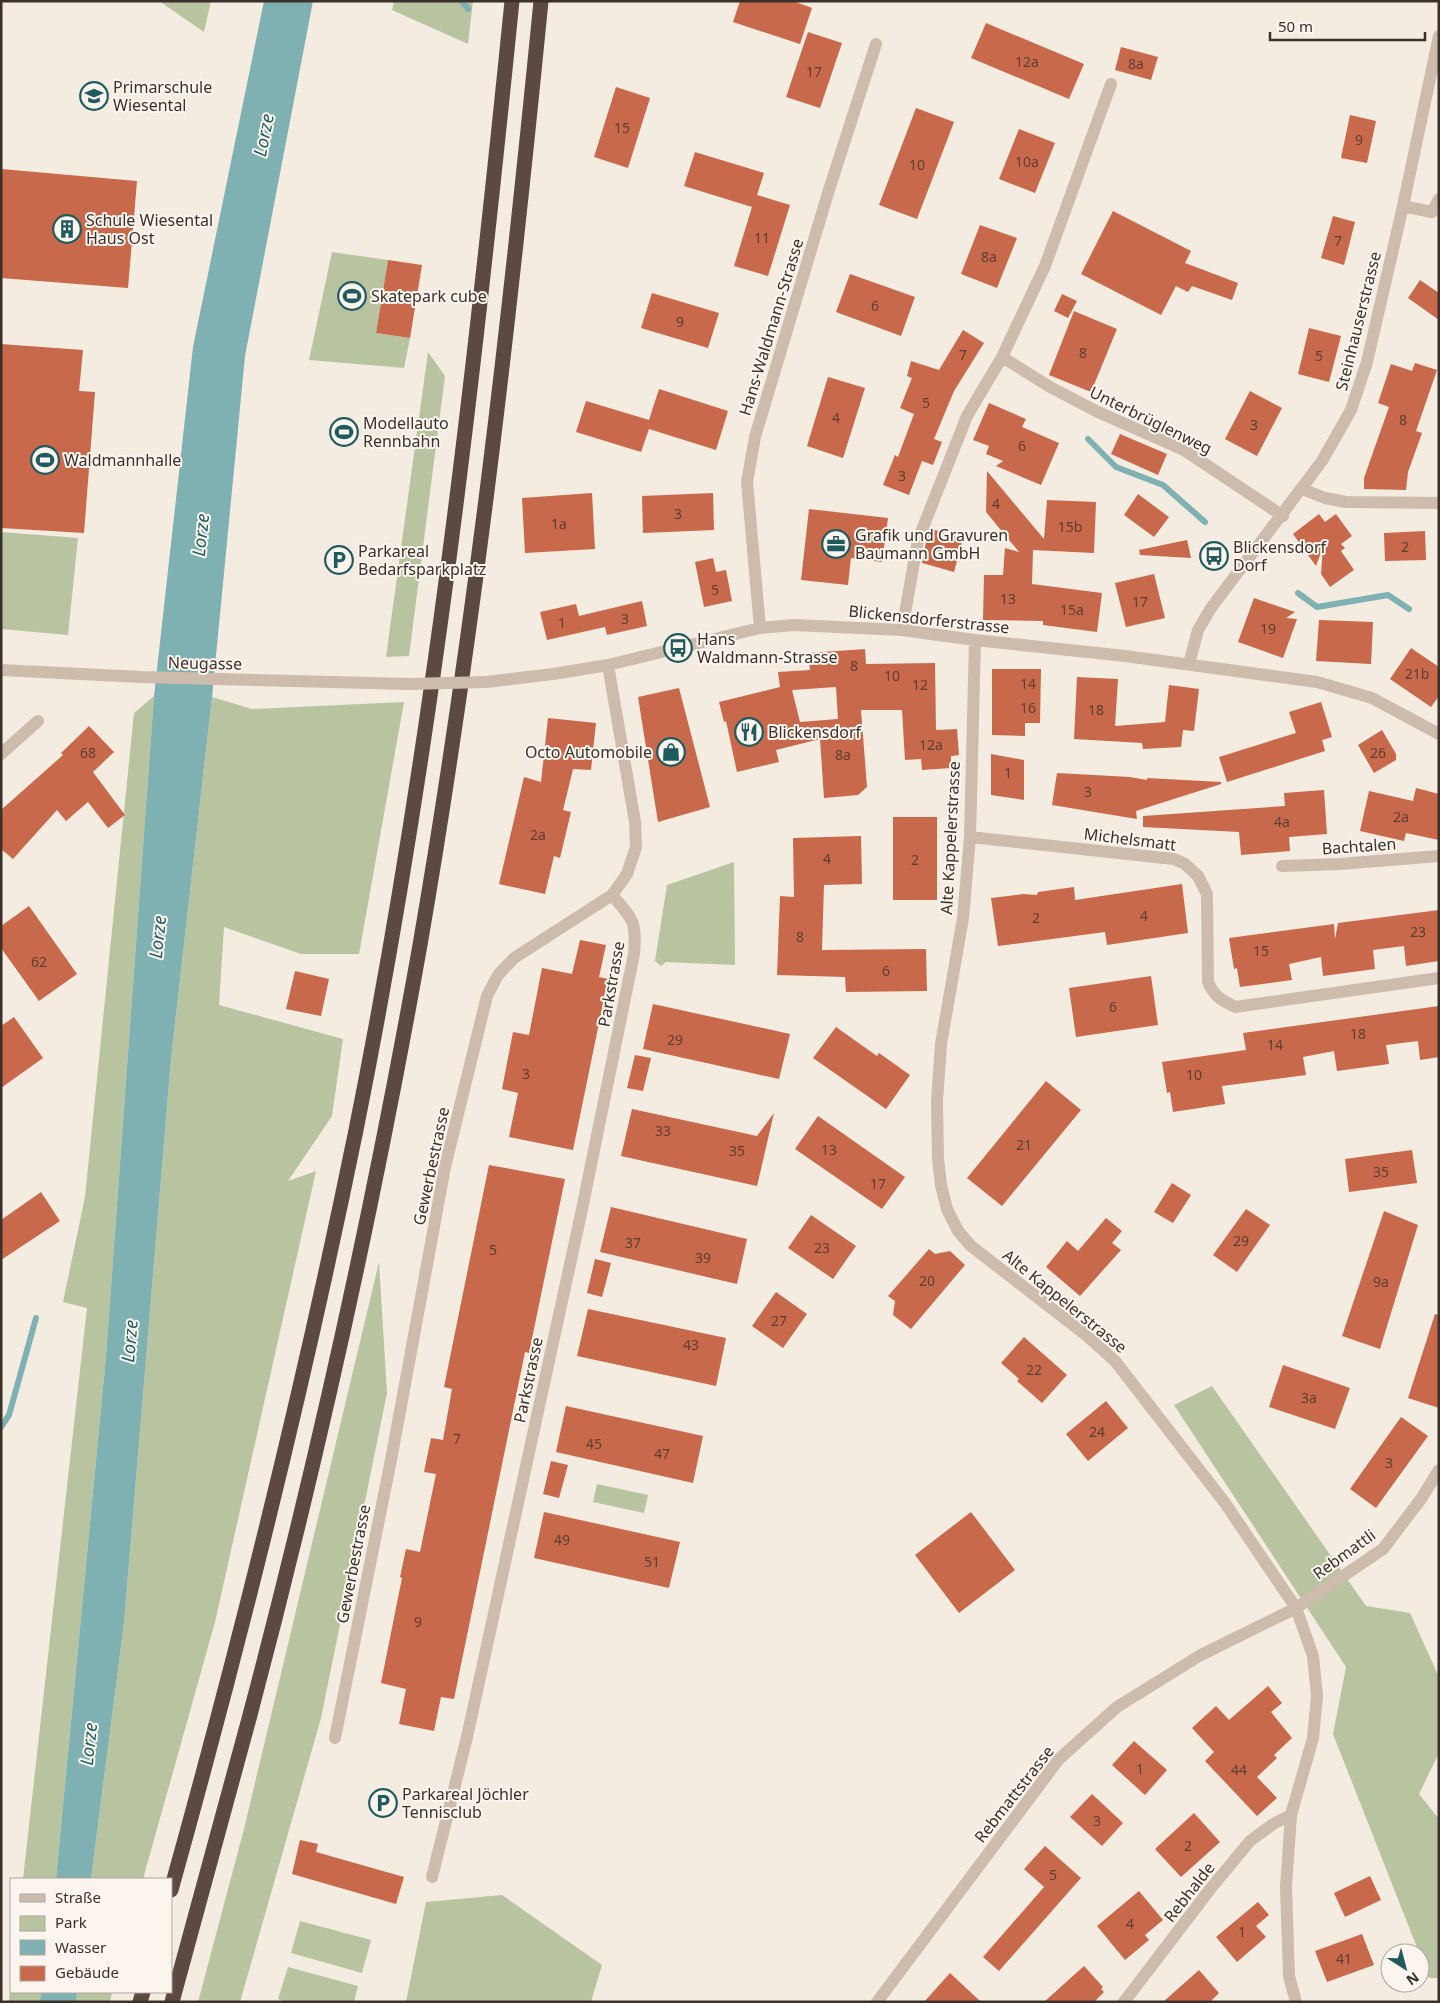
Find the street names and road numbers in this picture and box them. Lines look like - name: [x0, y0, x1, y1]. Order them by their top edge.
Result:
- street label: Hans-Waldmann-Strasse: [734, 236, 808, 418]
- street label: Steinhauserstrasse: [1330, 249, 1386, 393]
- street label: Unterbrüglenweg: [1086, 381, 1216, 459]
- street label: Blickensdorferstrasse: [847, 600, 1011, 638]
- street label: Neugasse: [168, 651, 242, 675]
- street label: Alte Kappelerstrasse: [935, 761, 965, 915]
- street label: Michelsmatt: [1083, 822, 1177, 856]
- street label: Bachtalen: [1321, 832, 1397, 860]
- street label: Parkstrasse: [593, 939, 629, 1029]
- street label: Gewerbestrasse: [408, 1105, 454, 1227]
- street label: Alte Kappelerstrasse: [998, 1244, 1132, 1358]
- street label: Parkstrasse: [508, 1335, 548, 1425]
- street label: Gewerbestrasse: [331, 1503, 375, 1625]
- street label: Rebmattli: [1308, 1524, 1380, 1584]
- street label: Rebmattstrasse: [969, 1741, 1059, 1847]
- street label: Rebhalde: [1159, 1857, 1219, 1927]

